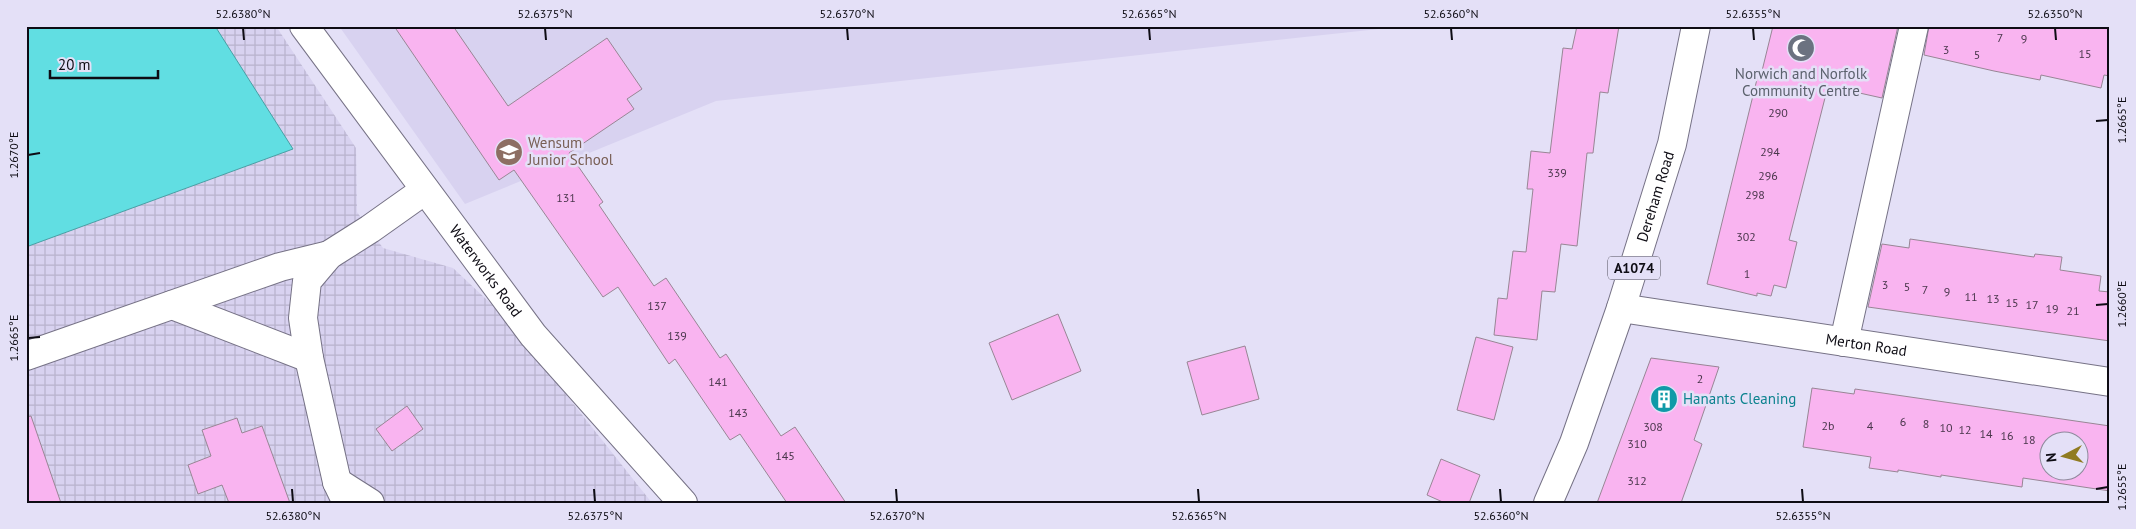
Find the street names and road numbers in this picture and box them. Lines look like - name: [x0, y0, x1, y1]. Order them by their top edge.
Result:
- street label: Dereham Road: [1632, 149, 1678, 244]
- street label: Waterworks Road: [446, 221, 526, 321]
- road number: A1074: [1608, 256, 1660, 280]
- street label: Merton Road: [1824, 329, 1908, 360]

